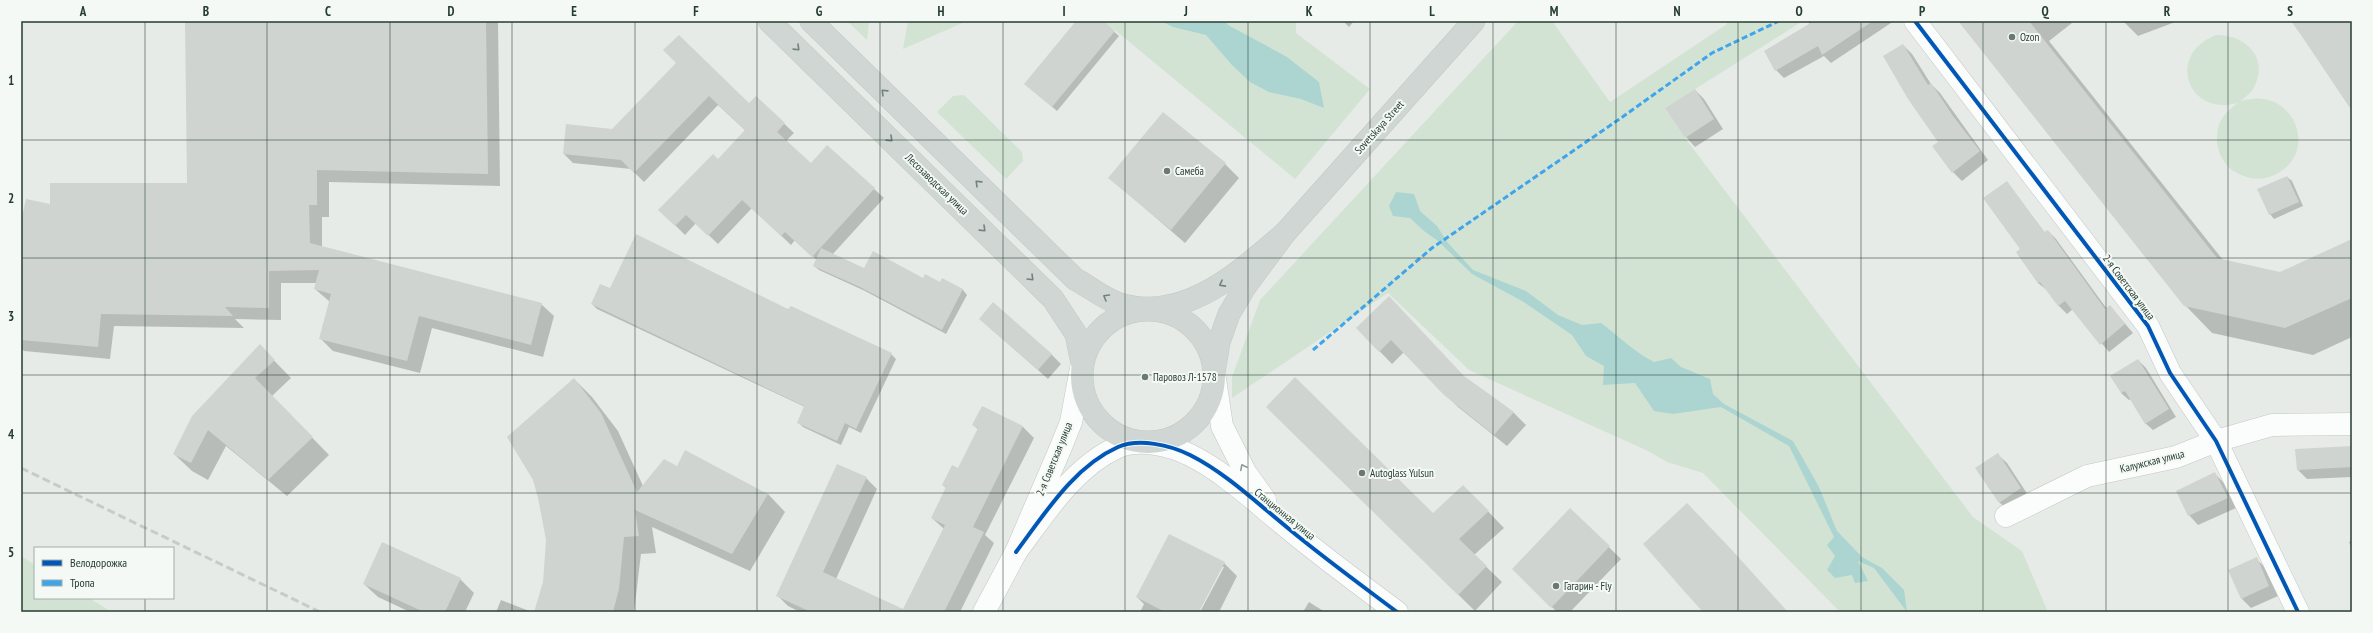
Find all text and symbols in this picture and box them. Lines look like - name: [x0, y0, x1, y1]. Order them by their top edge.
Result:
- text: A: [79, 3, 87, 20]
- text: B: [203, 3, 209, 20]
- text: C: [325, 3, 331, 20]
- text: D: [448, 3, 455, 20]
- text: E: [571, 3, 577, 20]
- text: F: [693, 3, 699, 20]
- text: G: [816, 3, 823, 20]
- text: H: [938, 3, 945, 20]
- text: I: [1062, 3, 1066, 20]
- text: J: [1183, 3, 1188, 20]
- text: K: [1306, 3, 1313, 20]
- text: L: [1429, 3, 1435, 20]
- text: M: [1550, 3, 1559, 20]
- text: N: [1673, 3, 1681, 20]
- text: O: [1795, 3, 1803, 20]
- text: P: [1919, 3, 1925, 20]
- text: Q: [2041, 3, 2049, 20]
- text: R: [2164, 3, 2171, 20]
- text: S: [2287, 3, 2293, 20]
- place label: Ozon: [2020, 30, 2039, 44]
- marker: Ozon: [2007, 32, 2017, 42]
- one-way arrow: [792, 43, 800, 51]
- text: 1: [8, 72, 14, 89]
- one-way arrow: [881, 89, 889, 97]
- street label: Sovetskaya Street: [1351, 97, 1407, 157]
- one-way arrow: [885, 134, 893, 142]
- street label: Лесозаводская улица: [902, 150, 972, 218]
- place label: Самеба: [1175, 164, 1204, 178]
- marker: Самеба: [1162, 166, 1172, 176]
- one-way arrow: [975, 180, 983, 188]
- text: 2: [8, 190, 14, 207]
- one-way arrow: [978, 225, 986, 232]
- street label: 2-я Советская улица: [2100, 252, 2158, 322]
- one-way arrow: [1027, 273, 1034, 281]
- one-way arrow: [1218, 279, 1226, 286]
- one-way arrow: [1103, 294, 1110, 301]
- text: 3: [8, 308, 14, 325]
- place label: Паровоз Л-1578: [1153, 370, 1217, 384]
- marker: Паровоз Л-1578: [1140, 372, 1150, 382]
- street label: 2-я Советская улица: [1033, 420, 1075, 498]
- text: 4: [8, 426, 15, 443]
- street label: Калужская улица: [2118, 446, 2186, 476]
- one-way arrow: [1240, 463, 1247, 471]
- place label: Autoglass Yulsun: [1370, 466, 1434, 480]
- marker: Autoglass Yulsun: [1357, 468, 1367, 478]
- street label: Станционная улица: [1252, 485, 1318, 543]
- text: 5: [8, 544, 14, 561]
- legend: [34, 547, 174, 599]
- text: Велодорожка: [70, 555, 127, 570]
- text: Тропа: [70, 575, 95, 590]
- place label: Гагарин - Fly: [1564, 579, 1613, 593]
- marker: Гагарин - Fly: [1551, 581, 1561, 591]

